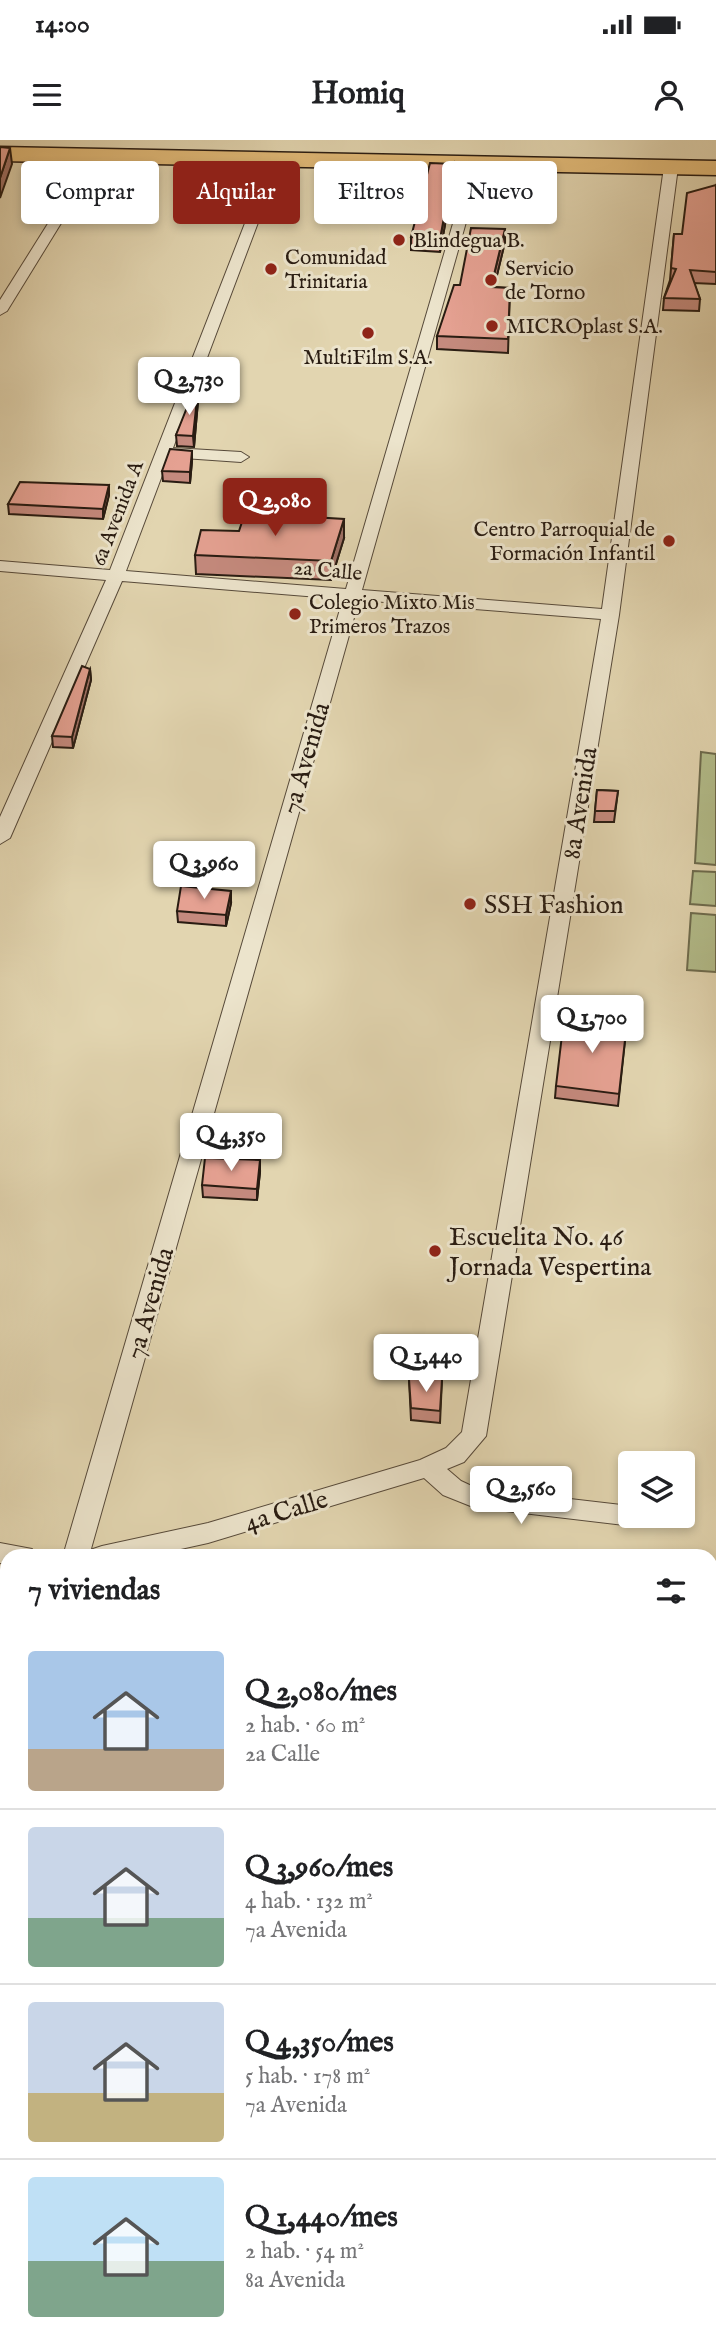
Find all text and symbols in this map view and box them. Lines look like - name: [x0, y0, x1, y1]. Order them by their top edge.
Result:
- text: 14:00: [35, 8, 90, 41]
- text: Homiq: [311, 74, 405, 115]
- icon: menu: [28, 76, 66, 114]
- icon: person: [650, 76, 688, 114]
- chip: Comprar: [21, 161, 159, 224]
- chip: Alquilar: [173, 161, 300, 224]
- chip: Filtros: [314, 161, 428, 224]
- chip: Nuevo: [442, 161, 557, 224]
- place label: Blindegua B.: [413, 228, 525, 255]
- marker: Blindegua B.: [391, 232, 407, 248]
- place label: Comunidad Trinitaria: [285, 245, 387, 296]
- place label: Servicio de Torno: [505, 256, 585, 307]
- marker: Comunidad Trinitaria: [263, 261, 279, 277]
- marker: Servicio de Torno: [483, 272, 499, 288]
- place label: MICROplast S.A.: [506, 314, 663, 341]
- marker: MICROplast S.A.: [484, 318, 500, 334]
- marker: MultiFilm S.A.: [360, 325, 376, 341]
- place label: MultiFilm S.A.: [303, 345, 433, 372]
- pin: Q 2,730: [124, 358, 254, 417]
- text: Q 2,730: [154, 365, 224, 394]
- street label: 6a Avenida A: [86, 456, 151, 570]
- pin: Q 2,080: [210, 478, 340, 538]
- text: Q 2,080: [239, 486, 311, 515]
- place label: Centro Parroquial de Formación Infantil: [473, 517, 655, 568]
- marker: Centro Parroquial de Formación Infantil: [661, 533, 677, 549]
- street label: 2a Calle: [293, 555, 364, 588]
- place label: Colegio Mixto Mis Primeros Trazos: [309, 590, 475, 641]
- marker: Colegio Mixto Mis Primeros Trazos: [287, 606, 303, 622]
- street label: 7a Avenida: [275, 698, 338, 818]
- street label: 8a Avenida: [555, 744, 606, 862]
- pin: Q 3,960: [139, 842, 269, 901]
- text: Q 3,960: [169, 849, 239, 878]
- place label: SSH Fashion: [484, 889, 624, 922]
- marker: SSH Fashion: [462, 896, 478, 912]
- pin: Q 1,700: [527, 996, 657, 1055]
- text: Q 1,700: [557, 1003, 627, 1032]
- pin: Q 4,350: [166, 1114, 296, 1173]
- text: Q 4,350: [196, 1121, 266, 1150]
- place label: Escuelita No. 46 Jornada Vespertina: [446, 1221, 652, 1284]
- street label: 7a Avenida: [119, 1243, 182, 1363]
- marker: Escuelita No. 46 Jornada Vespertina: [427, 1243, 443, 1259]
- pin: Q 1,440: [361, 1334, 491, 1394]
- text: Q 1,440: [390, 1342, 462, 1371]
- map controls: [618, 1451, 695, 1528]
- button: layers: [618, 1451, 695, 1528]
- pin: Q 2,560: [456, 1466, 586, 1526]
- text: Q 2,560: [486, 1474, 556, 1503]
- street label: 4a Calle: [241, 1483, 332, 1540]
- text: 7 viviendas: [28, 1572, 160, 1610]
- icon: filters: [652, 1572, 690, 1610]
- text: Q 2,080/mes: [245, 1673, 397, 1711]
- icon: home: [84, 1679, 168, 1763]
- text: 2 hab. · 60 m²: [245, 1711, 366, 1740]
- text: 2a Calle: [245, 1740, 320, 1769]
- text: Q 3,960/mes: [245, 1849, 393, 1887]
- icon: home: [84, 1855, 168, 1939]
- text: 4 hab. · 132 m²: [245, 1887, 373, 1916]
- text: 7a Avenida: [245, 1916, 347, 1945]
- text: Q 4,350/mes: [245, 2024, 394, 2062]
- icon: home: [84, 2030, 168, 2114]
- text: 5 hab. · 178 m²: [245, 2062, 370, 2091]
- text: 7a Avenida: [245, 2091, 347, 2120]
- text: Q 1,440/mes: [245, 2199, 398, 2237]
- icon: home: [84, 2205, 168, 2289]
- text: 2 hab. · 54 m²: [245, 2237, 364, 2266]
- text: 8a Avenida: [245, 2266, 345, 2295]

